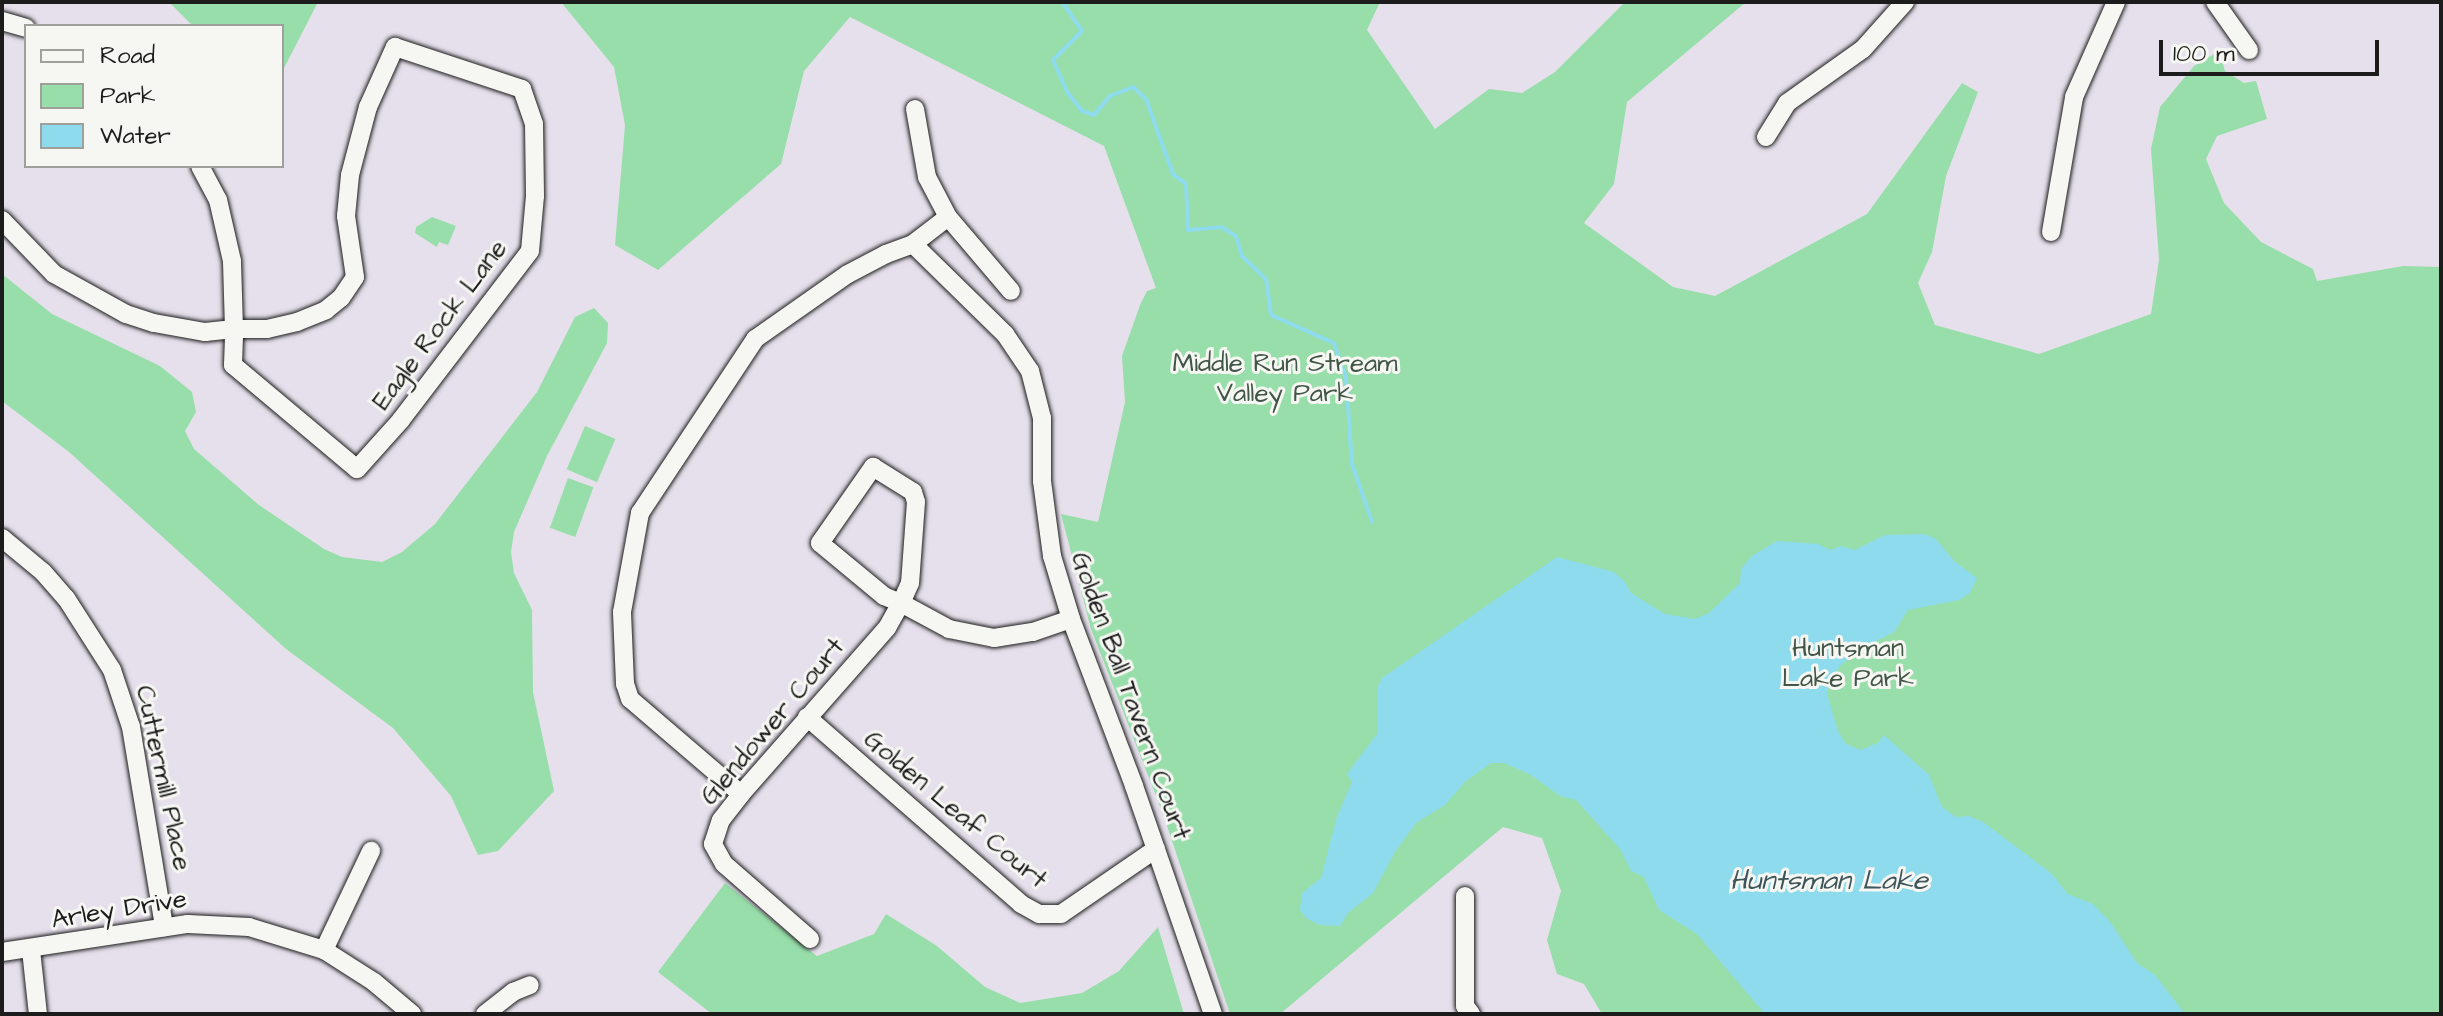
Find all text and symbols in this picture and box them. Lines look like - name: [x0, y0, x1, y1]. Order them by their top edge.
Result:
- legend: [24, 24, 284, 168]
- scale bar: [2163, 24, 2383, 74]
- text: 100 m: [2173, 37, 2235, 71]
- text: Road: [100, 39, 155, 73]
- text: Park: [100, 79, 156, 113]
- text: Water: [100, 119, 171, 153]
- street label: Eagle Rock Lane: [366, 234, 514, 416]
- park label: Middle Run Stream Valley Park: [1173, 348, 1397, 410]
- street label: Golden Ball Tavern Court: [1063, 548, 1197, 844]
- street label: Glendower Court: [694, 632, 852, 812]
- park label: Huntsman Lake Park: [1782, 633, 1914, 694]
- street label: Cuttermill Place: [128, 683, 198, 873]
- street label: Golden Leaf Court: [857, 724, 1053, 896]
- water label: Huntsman Lake: [1730, 864, 1928, 898]
- street label: Arley Drive: [49, 884, 189, 936]

